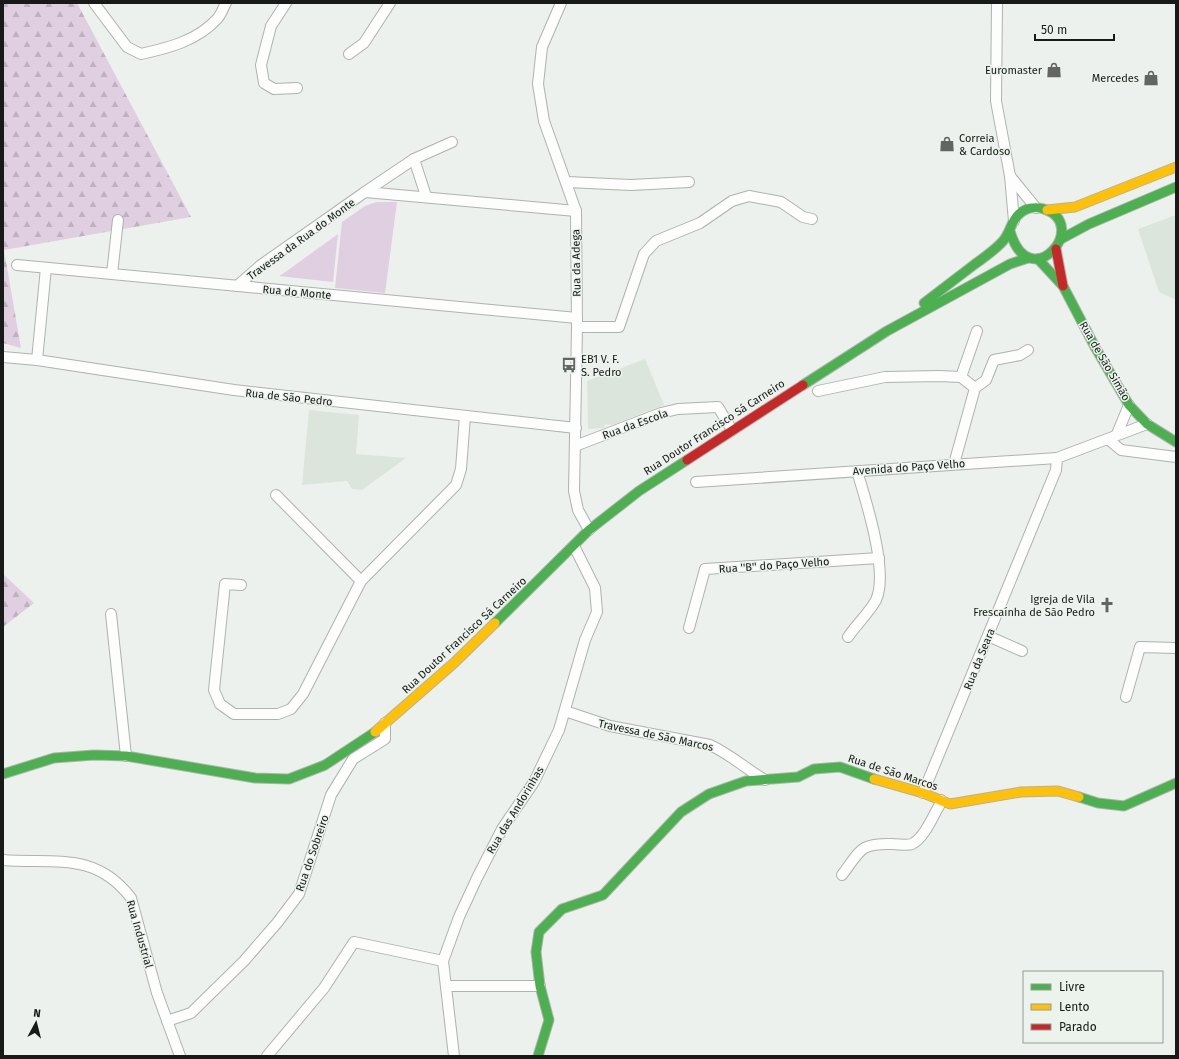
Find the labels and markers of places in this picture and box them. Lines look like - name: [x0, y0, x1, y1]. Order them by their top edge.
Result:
- shop icon: Euromaster: [1045, 61, 1063, 79]
- place label: Euromaster: [985, 64, 1043, 77]
- shop icon: Mercedes: [1142, 69, 1160, 87]
- place label: Mercedes: [1092, 72, 1139, 85]
- place label: Correia & Cardoso: [959, 132, 1010, 158]
- shop icon: Correia & Cardoso: [938, 135, 956, 153]
- place label: EB1 V. F. S. Pedro: [581, 353, 622, 379]
- bus stop icon: EB1 V. F. S. Pedro: [560, 356, 578, 374]
- place label: Igreja de Vila Frescaínha de São Pedro: [973, 593, 1095, 619]
- church icon: Igreja de Vila Frescaínha de São Pedro: [1098, 596, 1116, 614]

